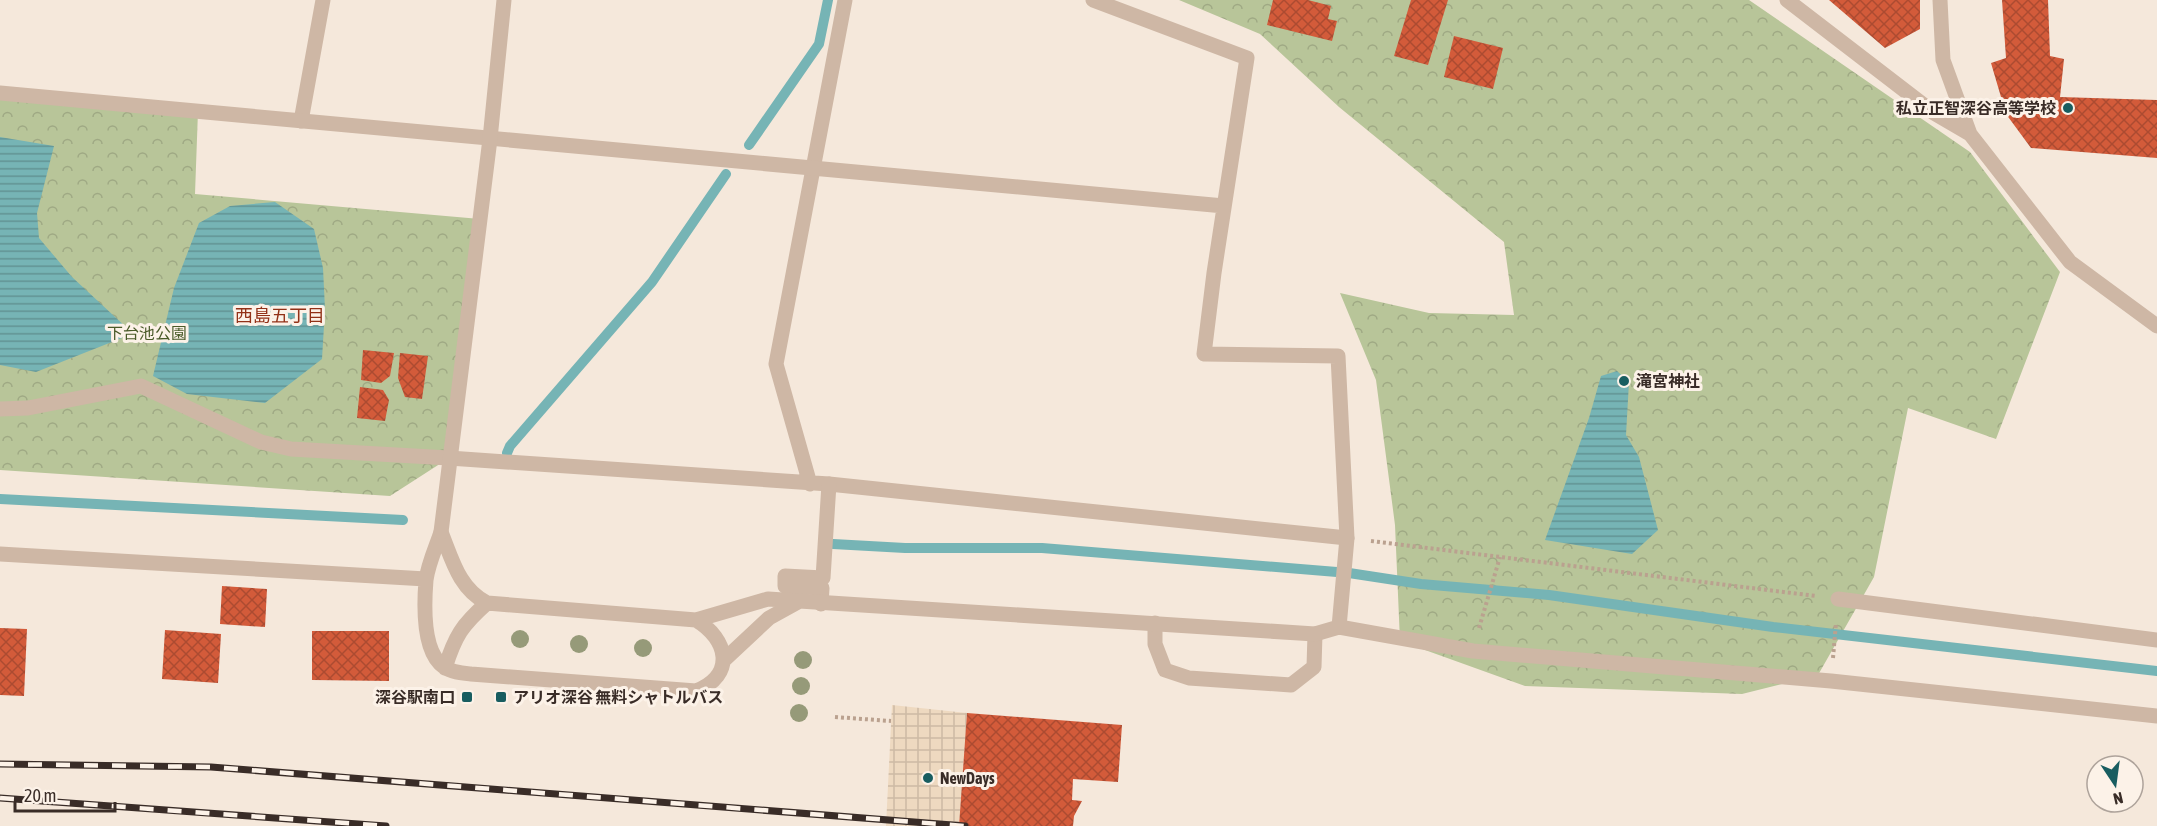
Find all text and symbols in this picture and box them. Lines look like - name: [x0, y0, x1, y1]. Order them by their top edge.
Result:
- place label: 私立正智深谷高等学校: [1896, 99, 2056, 117]
- marker: 私立正智深谷高等学校: [2061, 101, 2075, 115]
- district label: 西島五丁目: [235, 305, 325, 326]
- park label: 下台池公園: [107, 324, 187, 342]
- place label: 滝宮神社: [1636, 372, 1700, 390]
- marker: 滝宮神社: [1617, 374, 1631, 388]
- place label: 深谷駅南口: [375, 688, 455, 706]
- place label: アリオ深谷 無料シャトルバス: [513, 688, 723, 706]
- marker: 深谷駅南口: [460, 690, 474, 704]
- marker: アリオ深谷 無料シャトルバス: [494, 690, 508, 704]
- north arrow: [2085, 754, 2145, 814]
- place label: NewDays: [940, 769, 995, 787]
- marker: NewDays: [921, 771, 935, 785]
- scale bar: [15, 775, 116, 813]
- text: 20 m: [24, 785, 56, 806]
- text: N: [2112, 789, 2125, 808]

